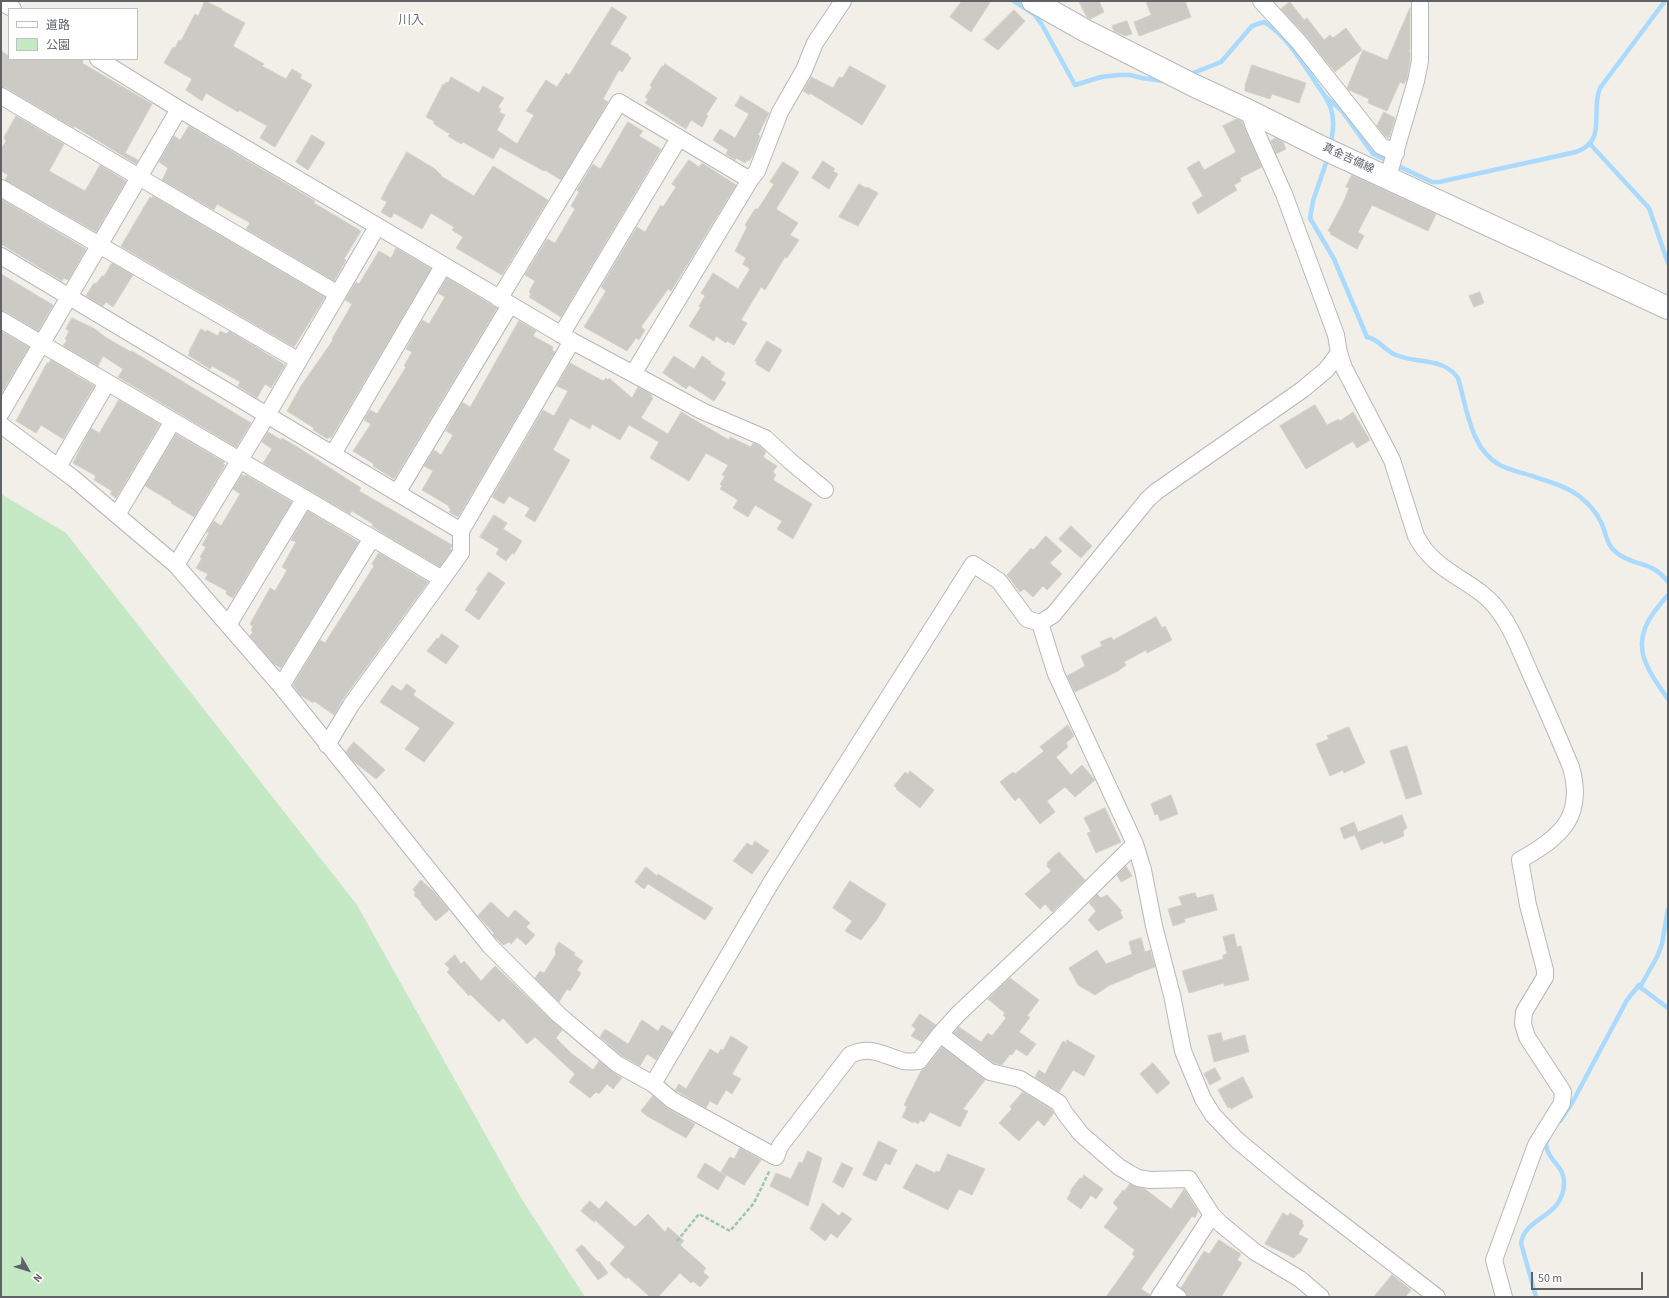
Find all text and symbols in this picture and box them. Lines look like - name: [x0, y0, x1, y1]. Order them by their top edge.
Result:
- legend: [8, 8, 138, 60]
- district label: 川入: [398, 13, 424, 29]
- text: 道路: [46, 17, 70, 34]
- text: 公園: [46, 37, 70, 54]
- street label: 真金吉備線: [1320, 141, 1376, 177]
- north arrow: [8, 1250, 48, 1290]
- scale bar: [1533, 1264, 1645, 1290]
- text: N: [30, 1270, 46, 1285]
- text: 50 m: [1538, 1270, 1562, 1287]

